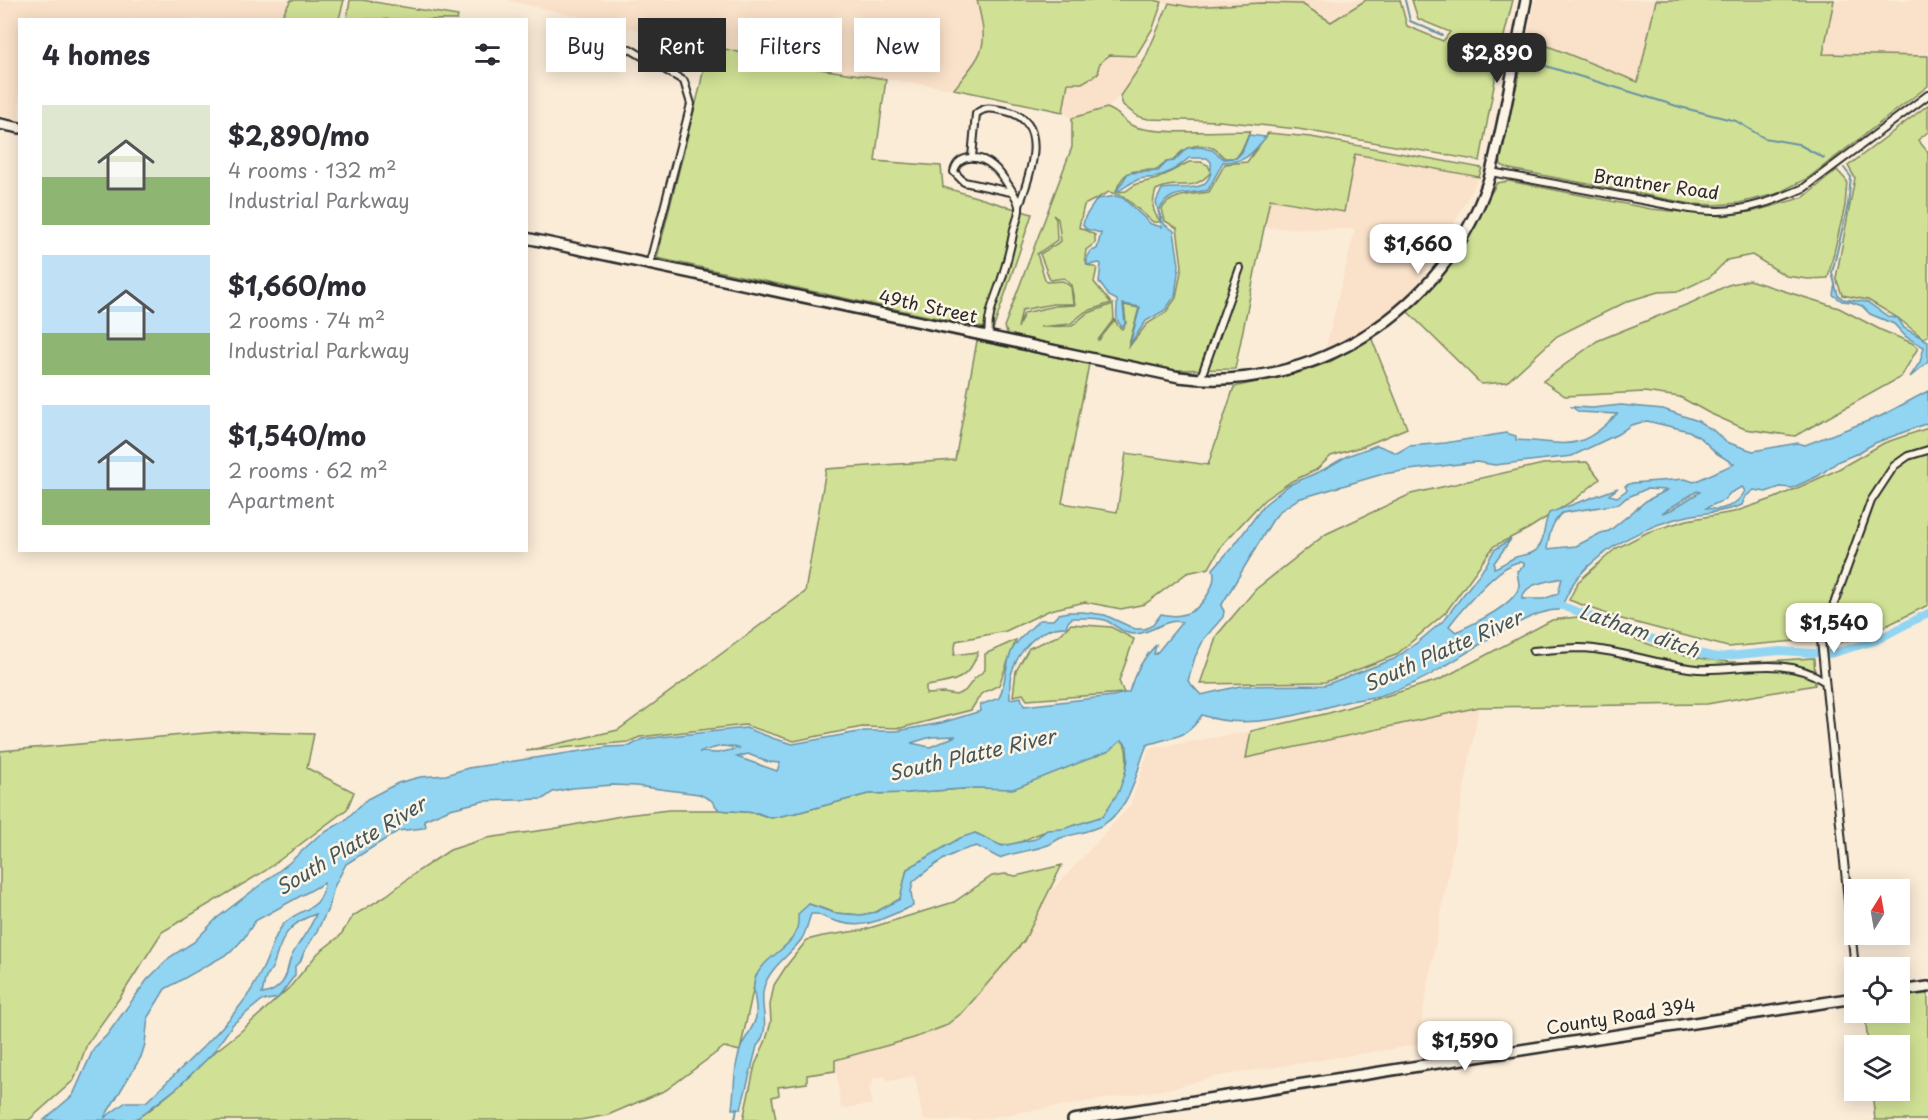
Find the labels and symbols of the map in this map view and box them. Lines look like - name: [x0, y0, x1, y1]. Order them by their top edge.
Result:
- pin: $2,890: [1448, 33, 1546, 84]
- street label: Brantner Road: [1592, 161, 1721, 206]
- pin: $1,660: [1369, 224, 1467, 275]
- street label: 49th Street: [877, 282, 980, 329]
- water label: Latham ditch: [1575, 596, 1704, 665]
- water label: South Platte River: [1359, 601, 1529, 698]
- pin: $1,540: [1785, 603, 1883, 654]
- water label: South Platte River: [886, 720, 1061, 788]
- water label: South Platte River: [270, 787, 434, 902]
- north arrow: [1844, 879, 1910, 945]
- street label: County Road 394: [1544, 990, 1697, 1041]
- pin: $1,590: [1416, 1021, 1514, 1072]

